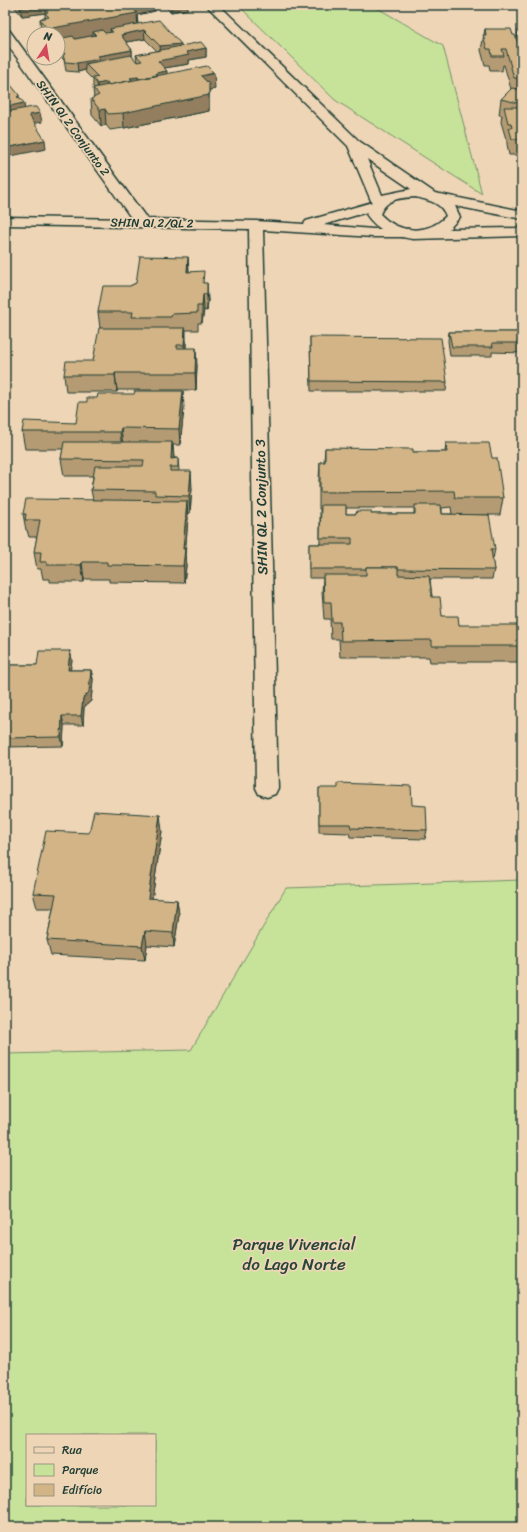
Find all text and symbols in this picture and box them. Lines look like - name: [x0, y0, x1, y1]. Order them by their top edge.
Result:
- north arrow: [26, 26, 66, 66]
- text: N: [41, 26, 54, 47]
- street label: SHIN QI 2 Conjunto 2: [30, 75, 116, 181]
- street label: SHIN QI 2/QL 2: [110, 211, 194, 235]
- street label: SHIN QL 2 Conjunto 3: [248, 439, 275, 575]
- park label: Parque Vivencial do Lago Norte: [233, 1229, 357, 1279]
- legend: [26, 1434, 156, 1506]
- text: Rua: [62, 1439, 83, 1461]
- text: Parque: [62, 1459, 99, 1481]
- text: Edifício: [62, 1479, 102, 1501]

